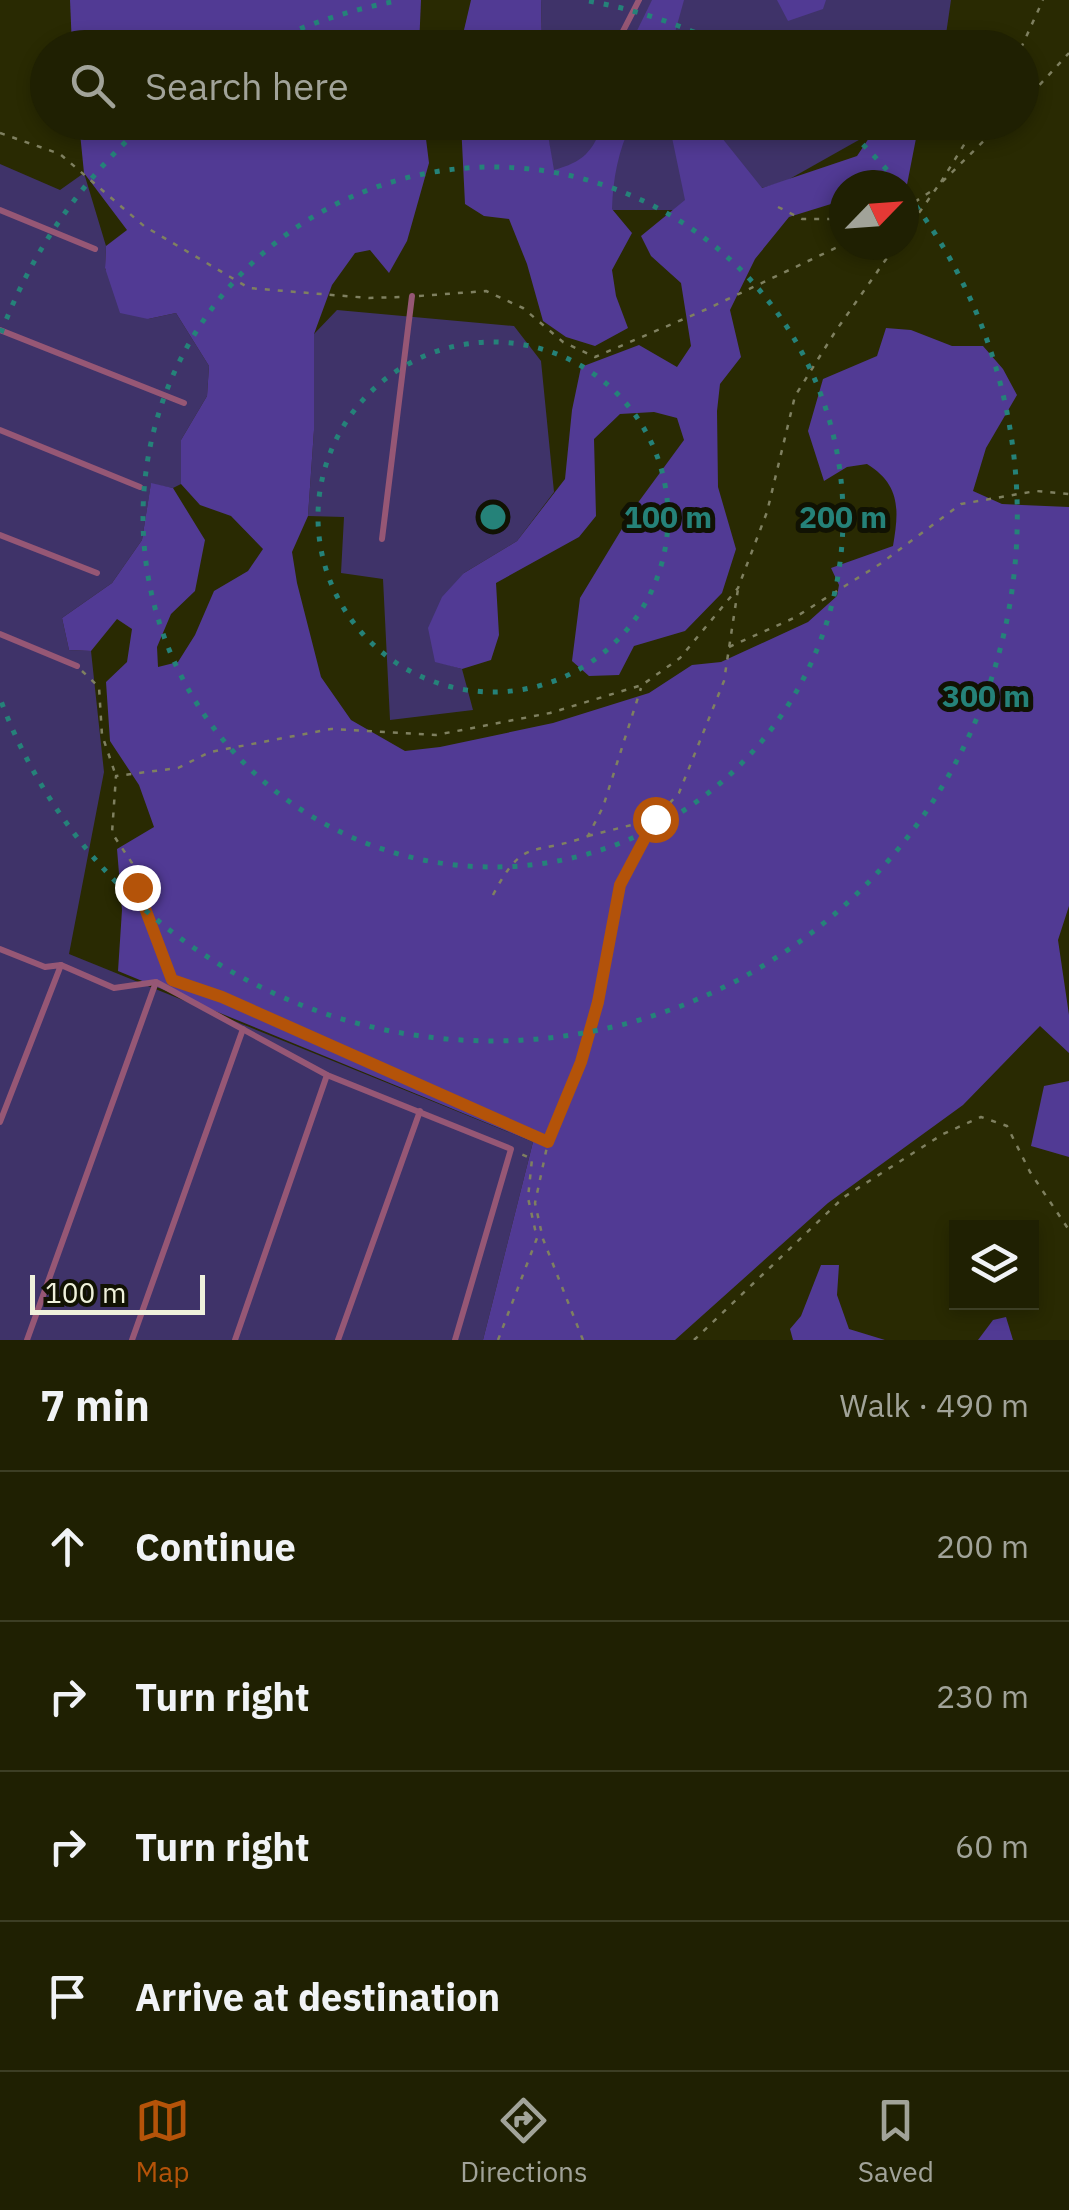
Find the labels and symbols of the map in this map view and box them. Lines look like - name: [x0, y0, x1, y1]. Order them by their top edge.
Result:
- north arrow: [829, 170, 919, 260]
- text: 100 m: [624, 497, 712, 536]
- text: 200 m: [799, 497, 887, 536]
- centre of rings: [475, 499, 511, 535]
- text: 300 m: [942, 676, 1030, 715]
- route start: [633, 797, 679, 843]
- route end: [115, 865, 161, 911]
- scale bar: [30, 1270, 205, 1314]

